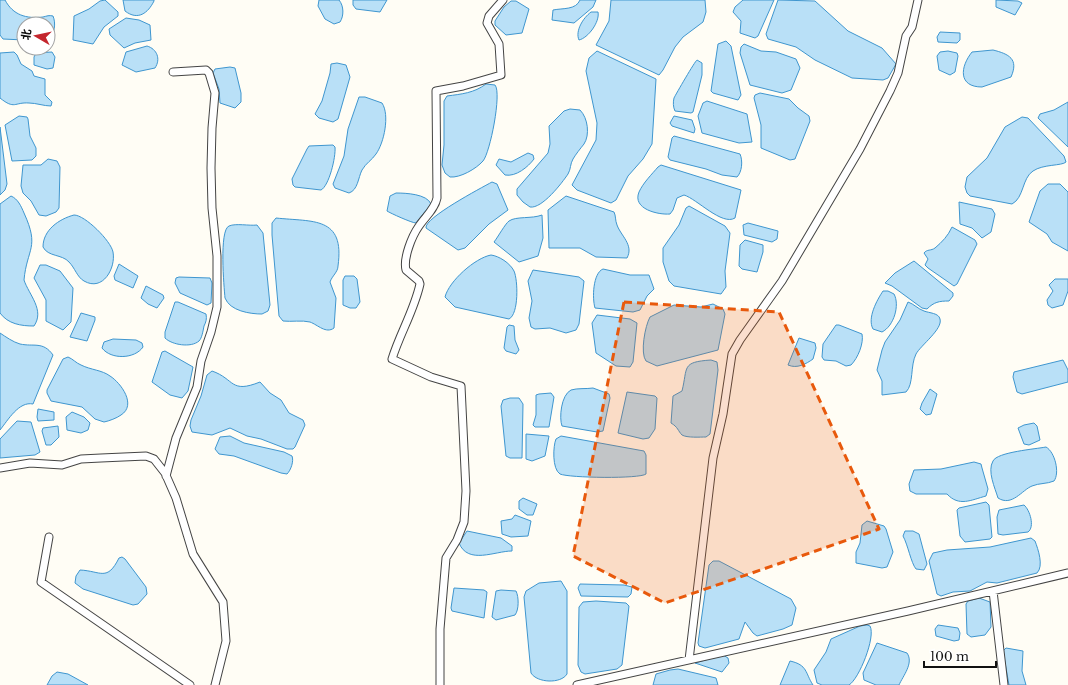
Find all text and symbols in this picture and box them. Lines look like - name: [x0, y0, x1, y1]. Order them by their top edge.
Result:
- north arrow: [16, 16, 56, 56]
- text: 北: [18, 28, 34, 41]
- scale bar: [924, 643, 996, 669]
- text: 100 m: [930, 649, 969, 664]

